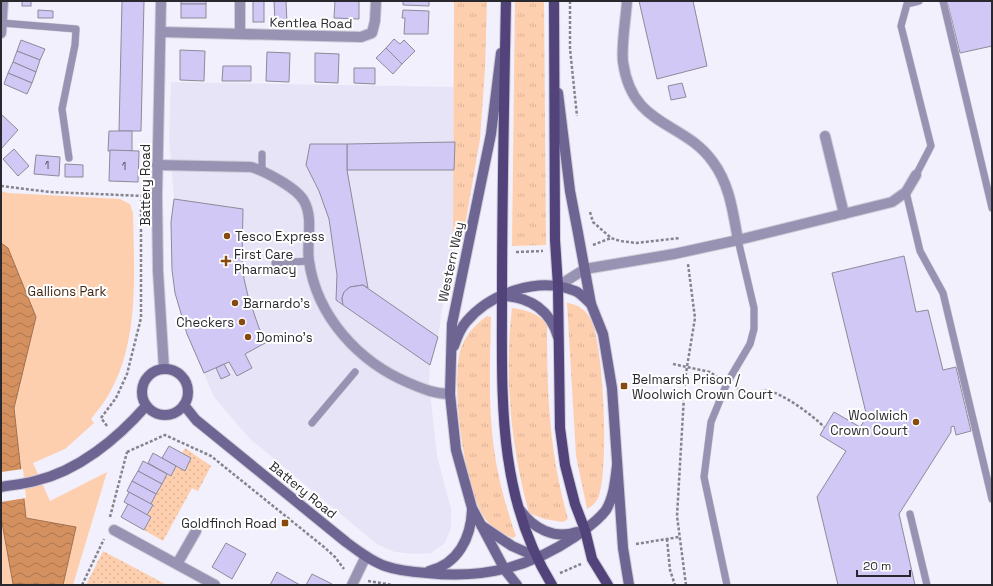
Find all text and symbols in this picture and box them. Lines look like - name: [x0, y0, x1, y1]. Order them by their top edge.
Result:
- street label: Kentlea Road: [269, 14, 353, 32]
- street label: Battery Road: [137, 144, 154, 226]
- house number: 1: [45, 158, 49, 172]
- house number: 1: [122, 159, 126, 173]
- street label: Western Way: [434, 220, 468, 304]
- place label: Tesco Express: [235, 228, 325, 245]
- marker: Tesco Express: [222, 231, 232, 241]
- place label: First Care Pharmacy: [234, 246, 296, 278]
- marker: First Care Pharmacy: [221, 256, 231, 266]
- park label: Gallions Park: [28, 283, 106, 300]
- place label: Barnardo's: [243, 295, 310, 312]
- marker: Barnardo's: [230, 298, 240, 308]
- place label: Checkers: [176, 314, 234, 331]
- marker: Checkers: [237, 317, 247, 327]
- place label: Domino's: [256, 329, 313, 346]
- marker: Domino's: [243, 332, 253, 342]
- place label: Belmarsh Prison / Woolwich Crown Court: [632, 371, 773, 403]
- marker: Belmarsh Prison / Woolwich Crown Court: [619, 381, 629, 391]
- place label: Woolwich Crown Court: [830, 407, 908, 439]
- marker: Woolwich Crown Court: [911, 417, 921, 427]
- street label: Battery Road: [266, 458, 340, 522]
- place label: Goldfinch Road: [181, 515, 277, 532]
- marker: Goldfinch Road: [280, 518, 290, 528]
- scale bar: [857, 552, 910, 578]
- text: 20 m: [863, 558, 891, 574]

